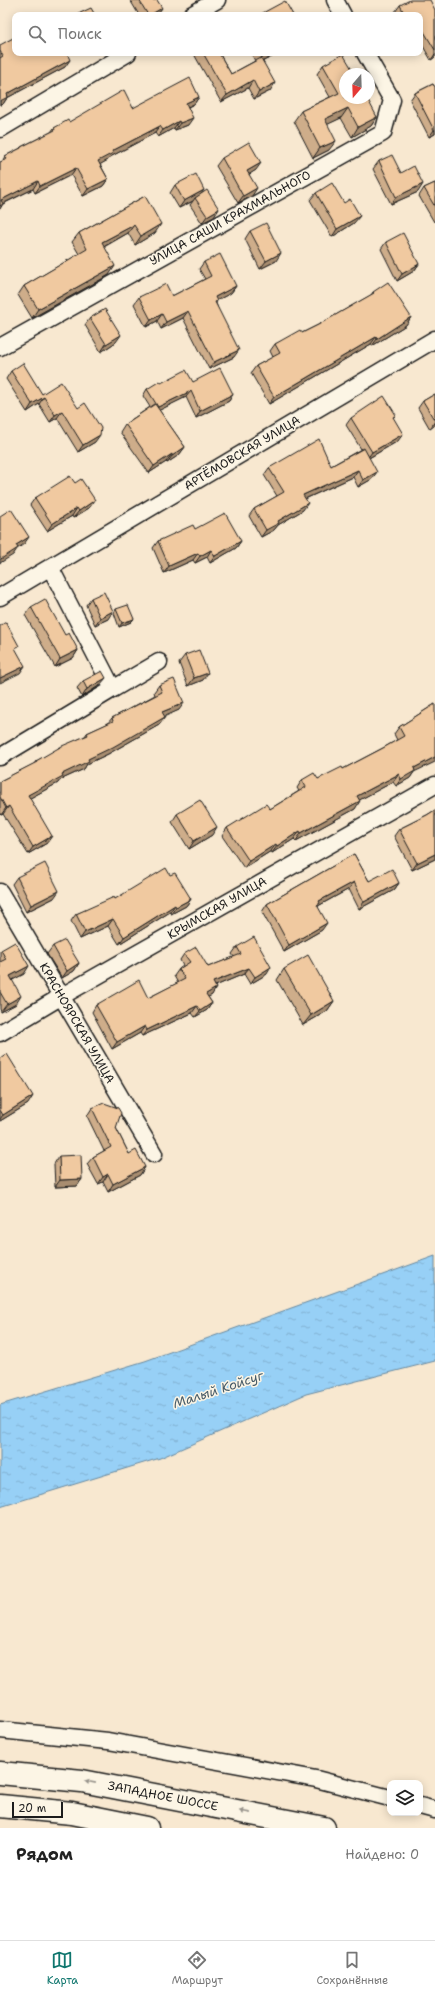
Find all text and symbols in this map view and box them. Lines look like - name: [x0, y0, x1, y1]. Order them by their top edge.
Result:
- search box: [12, 12, 423, 56]
- icon: search: [26, 23, 48, 45]
- text: Поиск: [58, 24, 102, 44]
- north arrow: [339, 68, 375, 104]
- street label: УЛИЦА САШИ КРАХМАЛЬНОГО: [147, 167, 313, 269]
- street label: АРТЁМОВСКАЯ УЛИЦА: [181, 412, 303, 494]
- street label: КРЫМСКАЯ УЛИЦА: [165, 873, 270, 943]
- street label: КРАСНОЯРСКАЯ УЛИЦА: [36, 960, 118, 1087]
- water label: Малый Койсуг: [171, 1366, 267, 1412]
- street label: ЗАПАДНОЕ ШОССЕ: [107, 1777, 219, 1815]
- one-way arrow: [84, 1779, 96, 1785]
- map controls: [387, 1780, 423, 1816]
- button: layers: [387, 1780, 423, 1816]
- scale bar: [12, 1800, 63, 1819]
- text: 20 m: [18, 1801, 46, 1816]
- one-way arrow: [239, 1809, 251, 1815]
- text: Рядом: [16, 1843, 73, 1865]
- text: Найдено: 0: [345, 1846, 419, 1863]
- tab: Карта: [47, 1949, 78, 1988]
- tab: Маршрут: [172, 1949, 223, 1988]
- tab: Сохранённые: [316, 1949, 388, 1988]

